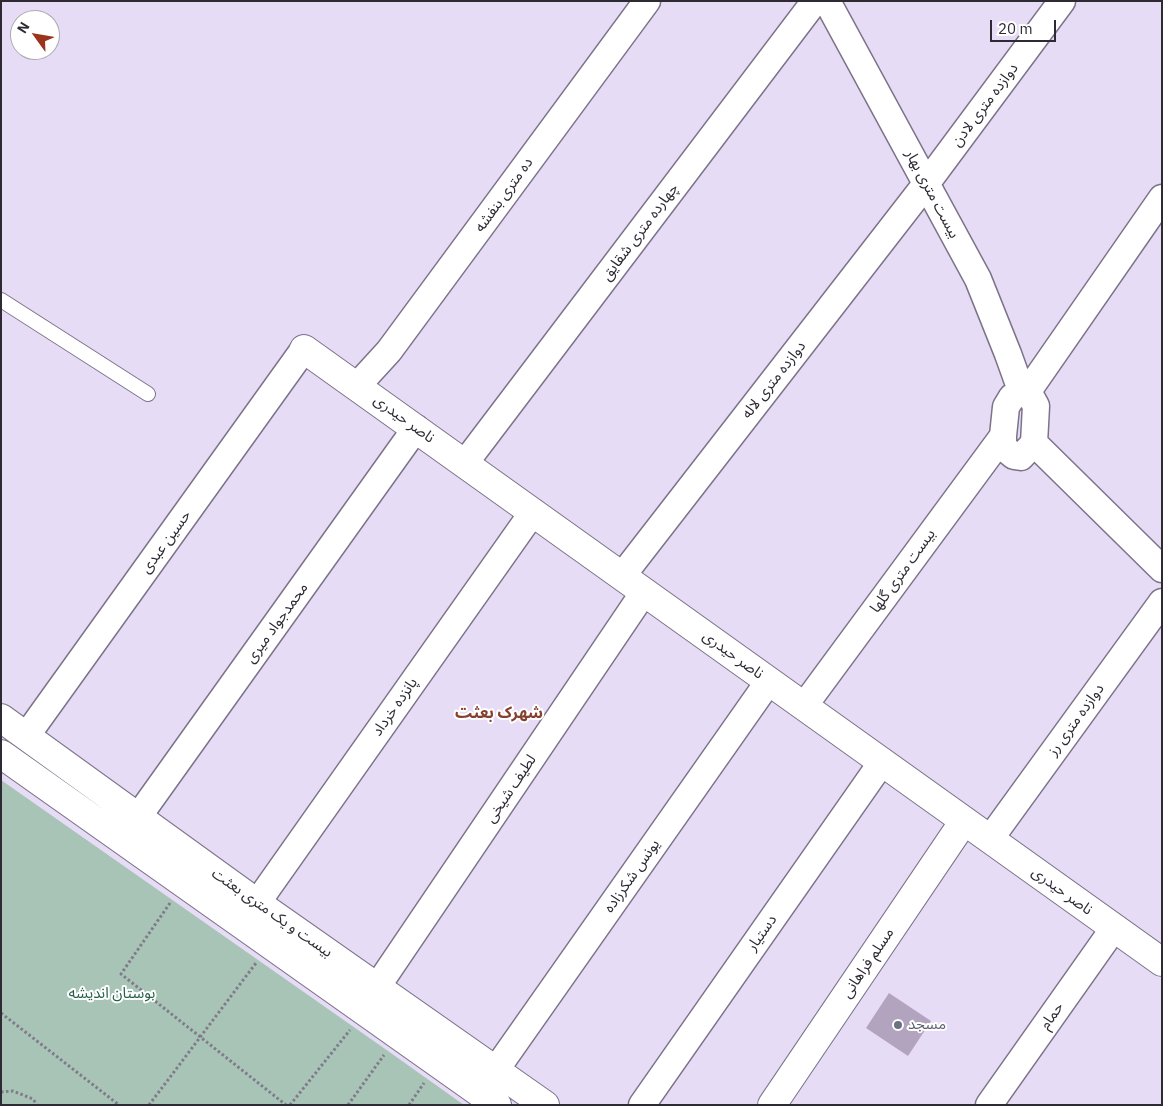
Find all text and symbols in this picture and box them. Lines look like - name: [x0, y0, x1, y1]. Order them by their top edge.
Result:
- north arrow: [10, 10, 60, 60]
- scale bar: [993, 10, 1059, 42]
- text: N: [13, 19, 33, 37]
- text: 20 m: [998, 19, 1033, 38]
- street label: دوازده متری لادن: [948, 60, 1022, 150]
- street label: بیست متری بهار: [901, 146, 963, 242]
- street label: ده متری بنفشه: [471, 154, 537, 236]
- street label: چهارده متری شقایق: [598, 180, 682, 284]
- street label: دوازده متری لاله: [738, 338, 810, 422]
- street label: ناصر حیدری: [370, 391, 438, 447]
- street label: حسین عبدی: [137, 507, 195, 577]
- street label: بیست متری گلها: [867, 526, 939, 616]
- street label: محمدجواد میری: [242, 579, 312, 667]
- street label: ناصر حیدری: [699, 627, 767, 683]
- street label: پانزده خرداد: [368, 674, 422, 740]
- street label: دوازده متری رز: [1044, 680, 1108, 760]
- district label: شهرک بعثت: [455, 703, 543, 723]
- street label: لطیف شیخی: [482, 752, 540, 826]
- street label: یونس شکرزاده: [600, 836, 664, 916]
- street label: ناصر حیدری: [1028, 863, 1096, 919]
- street label: بیست و یک متری بعثت: [208, 865, 336, 961]
- street label: دستیار: [743, 911, 781, 955]
- street label: مسلم فراهانی: [838, 924, 898, 1002]
- park label: بوستان اندیشه: [69, 985, 155, 1003]
- street label: حمام: [1036, 999, 1068, 1033]
- place label: مسجد: [908, 1016, 946, 1034]
- marker: مسجد: [892, 1019, 904, 1031]

